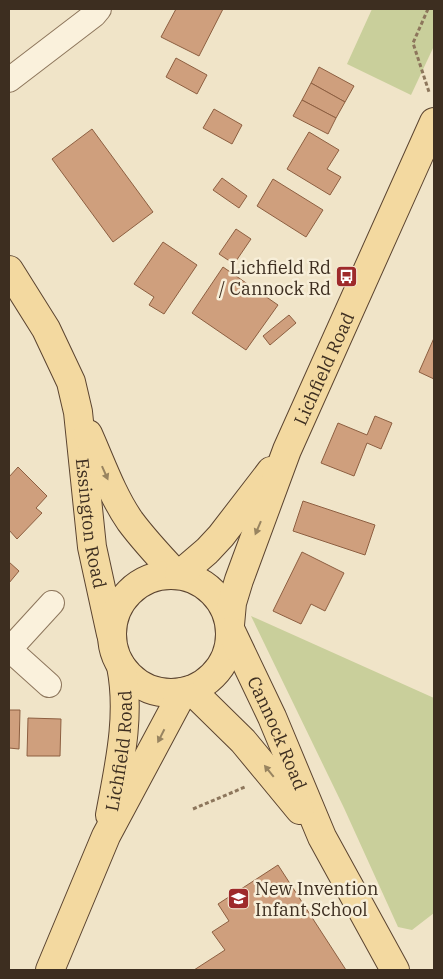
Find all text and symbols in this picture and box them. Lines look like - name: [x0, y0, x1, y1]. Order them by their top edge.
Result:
- place label: Lichfield Rd / Cannock Rd: [219, 256, 331, 300]
- bus stop icon: Lichfield Rd / Cannock Rd: [335, 265, 359, 289]
- street label: Lichfield Road: [288, 308, 359, 429]
- street label: Essington Road: [71, 457, 112, 590]
- one-way arrow: [102, 466, 110, 480]
- one-way arrow: [253, 521, 261, 536]
- street label: Cannock Road: [243, 672, 312, 793]
- street label: Lichfield Road: [99, 690, 136, 813]
- one-way arrow: [157, 729, 165, 743]
- one-way arrow: [264, 765, 275, 778]
- place label: New Invention Infant School: [255, 877, 378, 921]
- school or university icon: New Invention Infant School: [227, 886, 251, 910]

